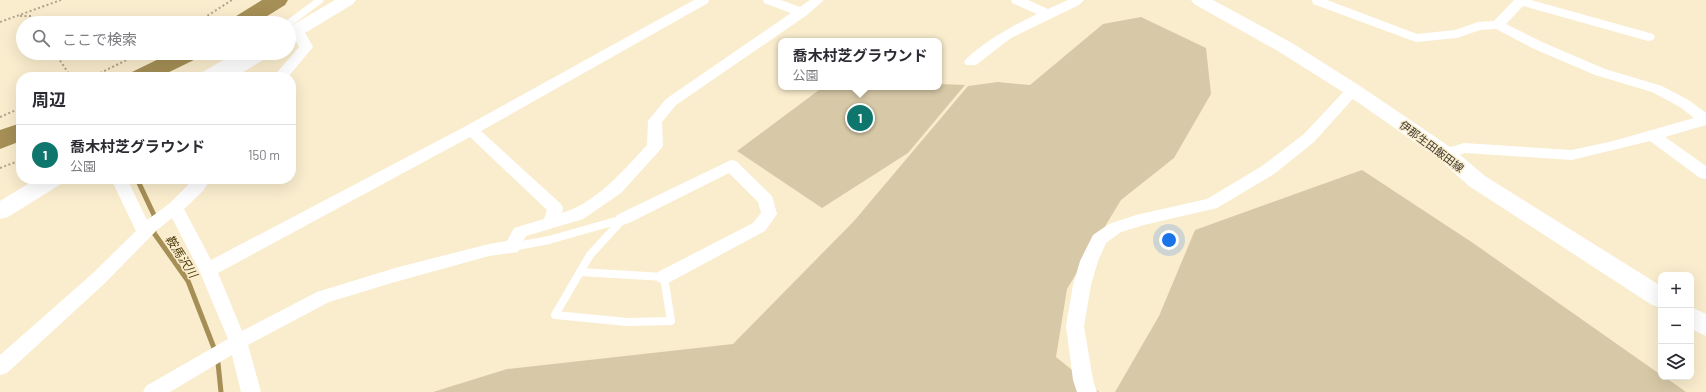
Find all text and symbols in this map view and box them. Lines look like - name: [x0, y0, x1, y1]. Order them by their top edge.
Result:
- search box: [16, 16, 296, 60]
- icon: search: [30, 27, 52, 49]
- text: ここで検索: [62, 30, 137, 48]
- popup: [778, 38, 942, 90]
- text: 喬木村芝グラウンド: [792, 46, 928, 64]
- text: 公園: [792, 67, 819, 83]
- text: 周辺: [32, 89, 66, 109]
- pin: 1: [847, 103, 873, 133]
- street label: 伊那生田飯田線: [1397, 118, 1467, 174]
- text: 喬木村芝グラウンド: [70, 137, 205, 155]
- text: 1: [43, 147, 47, 163]
- text: 150 m: [248, 147, 280, 163]
- text: 公園: [70, 158, 96, 174]
- your location: [1159, 230, 1179, 250]
- water label: 鞍馬沢川: [163, 232, 202, 282]
- map controls: [1658, 272, 1694, 380]
- button: +: [1658, 272, 1694, 308]
- button: −: [1658, 308, 1694, 344]
- button: layers: [1658, 344, 1694, 380]

